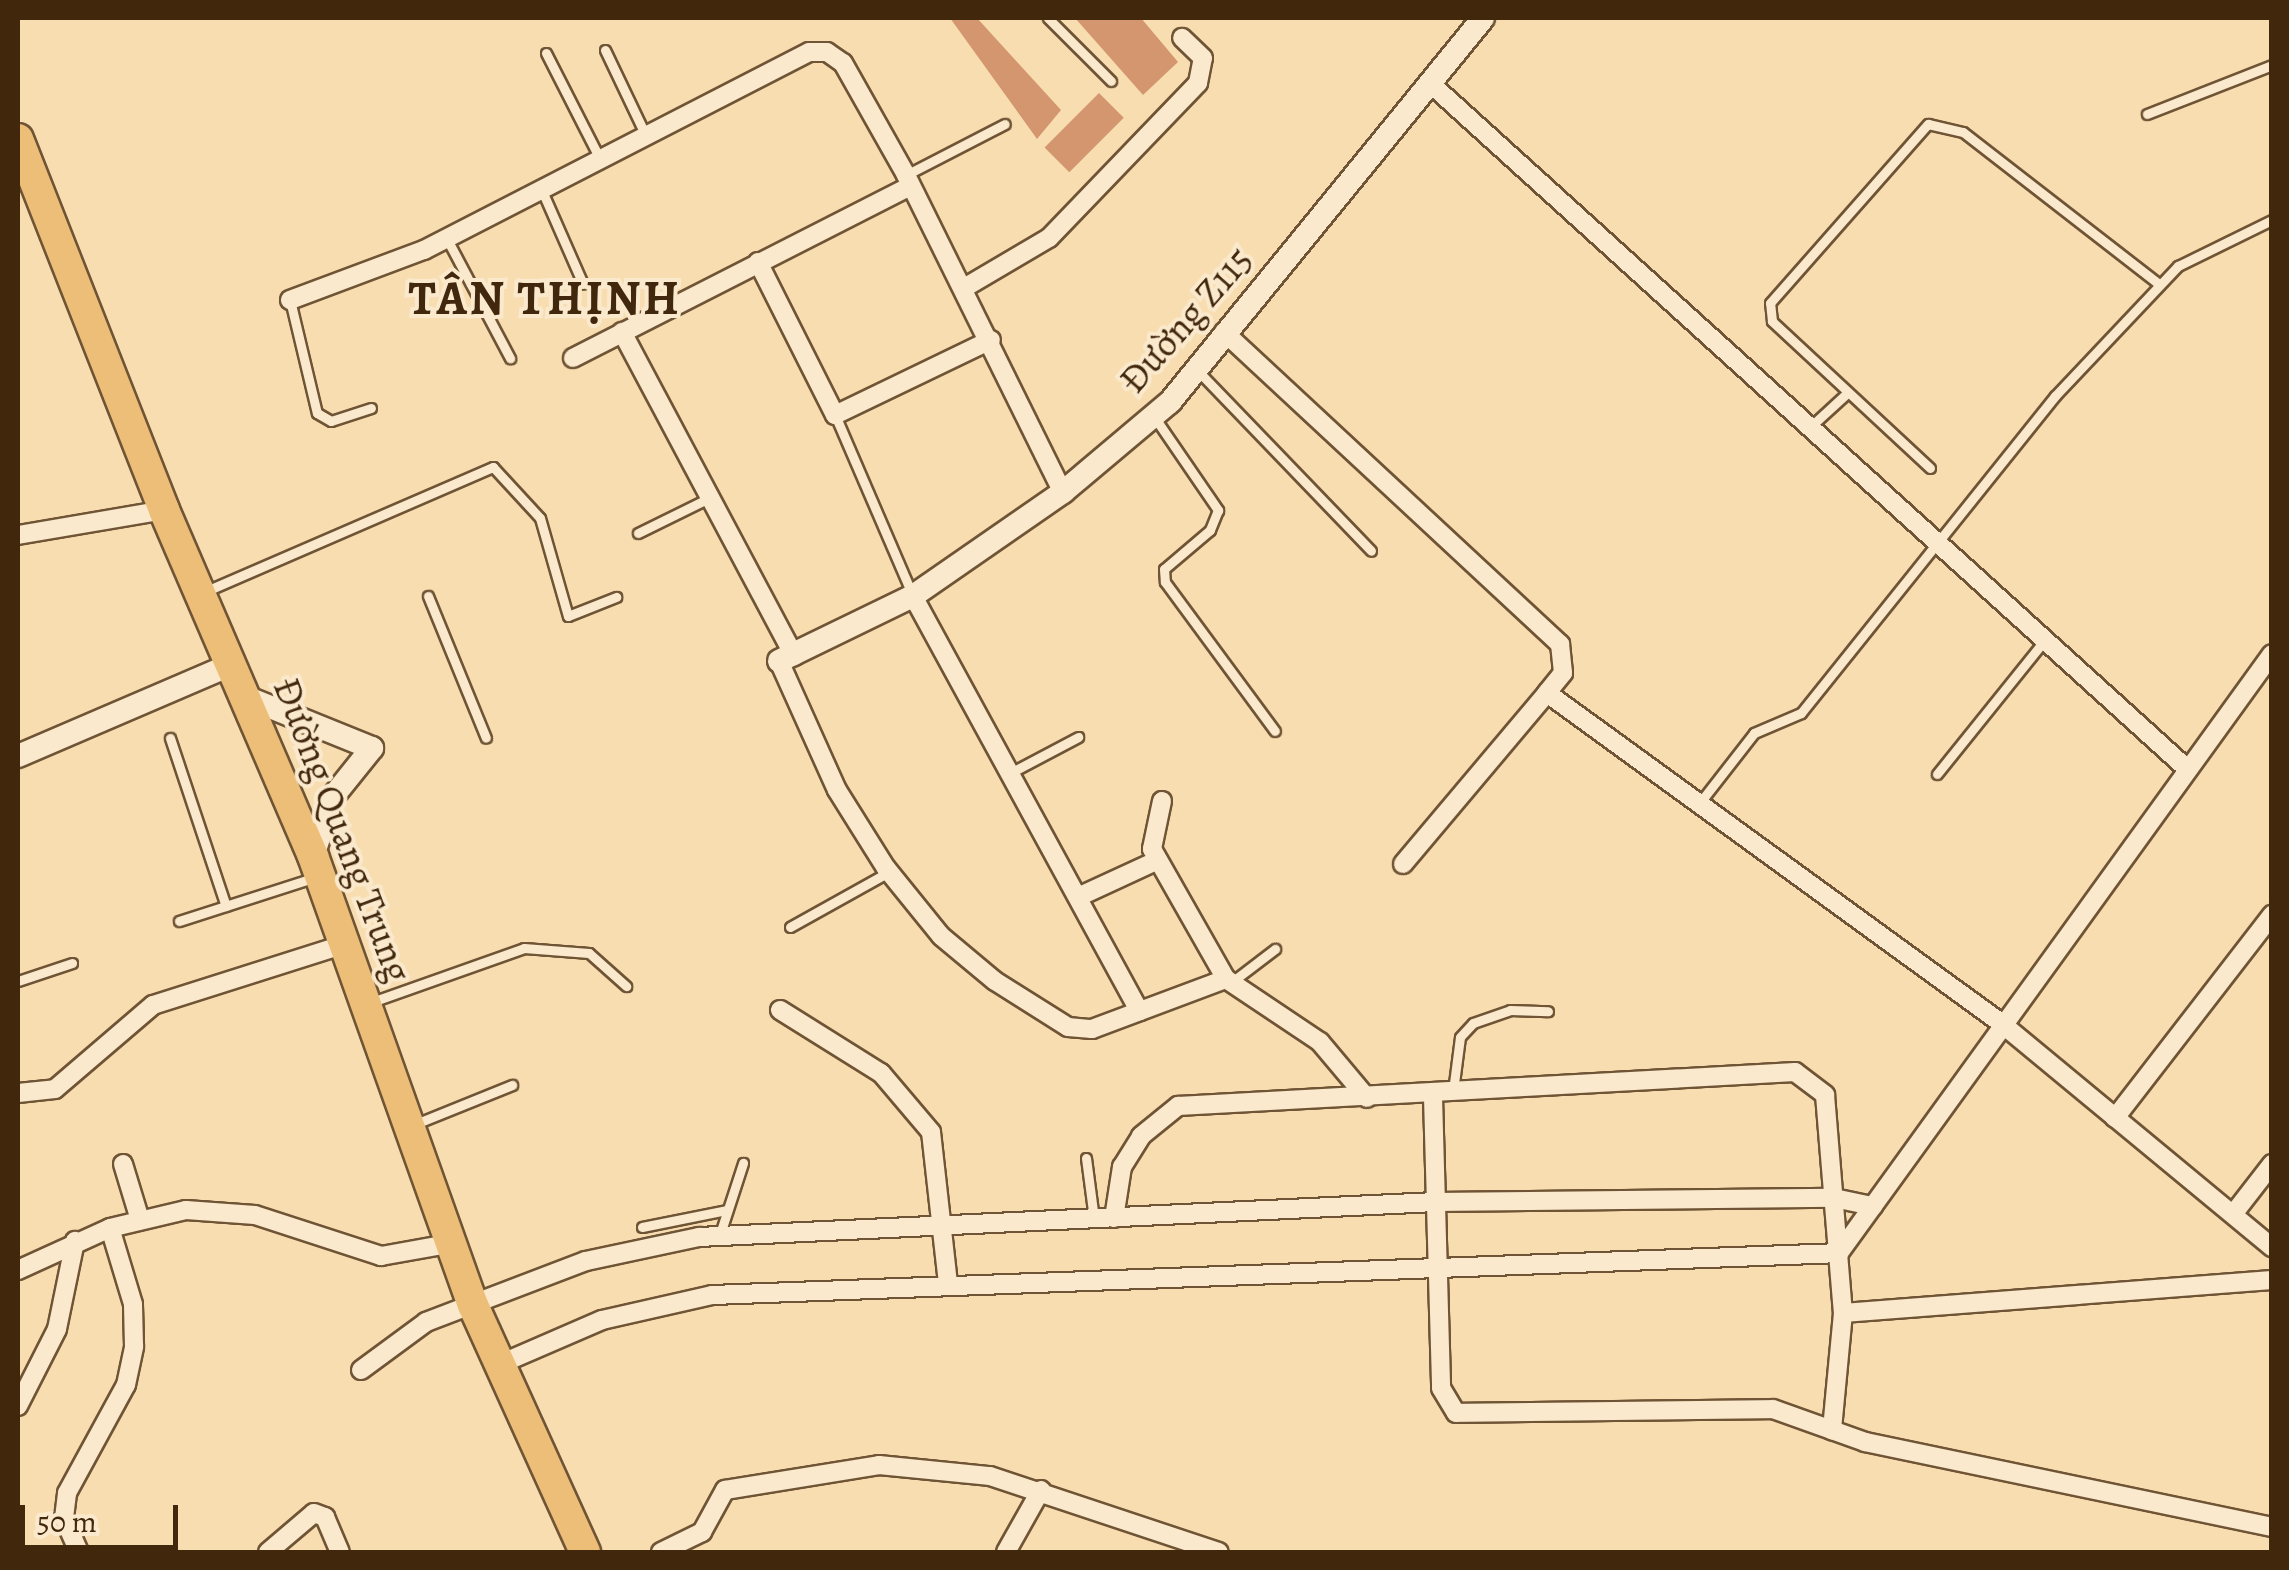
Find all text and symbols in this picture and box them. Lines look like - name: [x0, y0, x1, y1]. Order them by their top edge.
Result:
- street label: Đường Z115: [1110, 237, 1262, 403]
- district label: TÂN THỊNH: [409, 270, 681, 328]
- street label: Đường Quang Trung: [263, 672, 421, 988]
- scale bar: [25, 1485, 182, 1547]
- text: 50 m: [37, 1502, 97, 1542]

